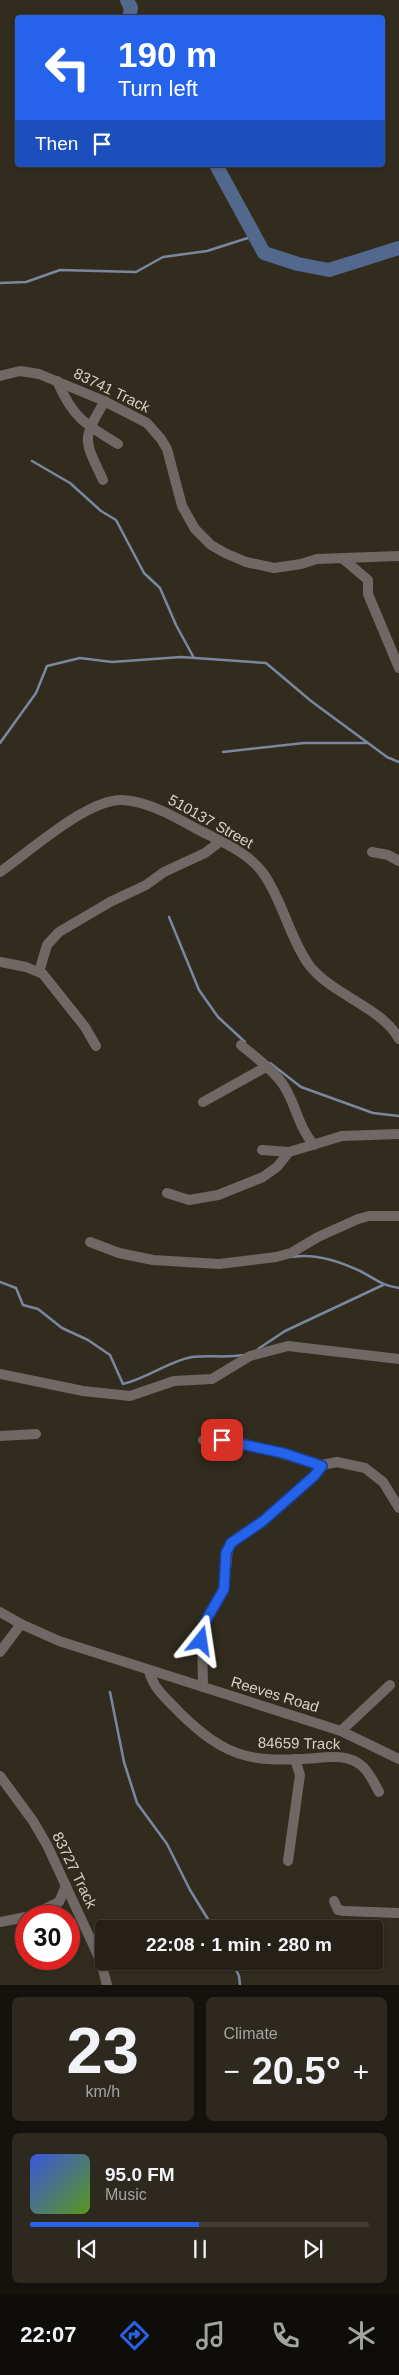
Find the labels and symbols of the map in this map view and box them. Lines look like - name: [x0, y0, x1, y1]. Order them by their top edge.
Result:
- street label: 83741 Track: [71, 364, 153, 416]
- street label: 510137 Street: [166, 791, 257, 852]
- pin: [201, 1419, 243, 1461]
- position arrow: [174, 1614, 226, 1666]
- street label: Reeves Road: [229, 1673, 321, 1715]
- street label: 84659 Track: [258, 1734, 341, 1752]
- street label: 83727 Track: [49, 1829, 101, 1911]
- speed limit sign: 30: [15, 1905, 80, 1970]

